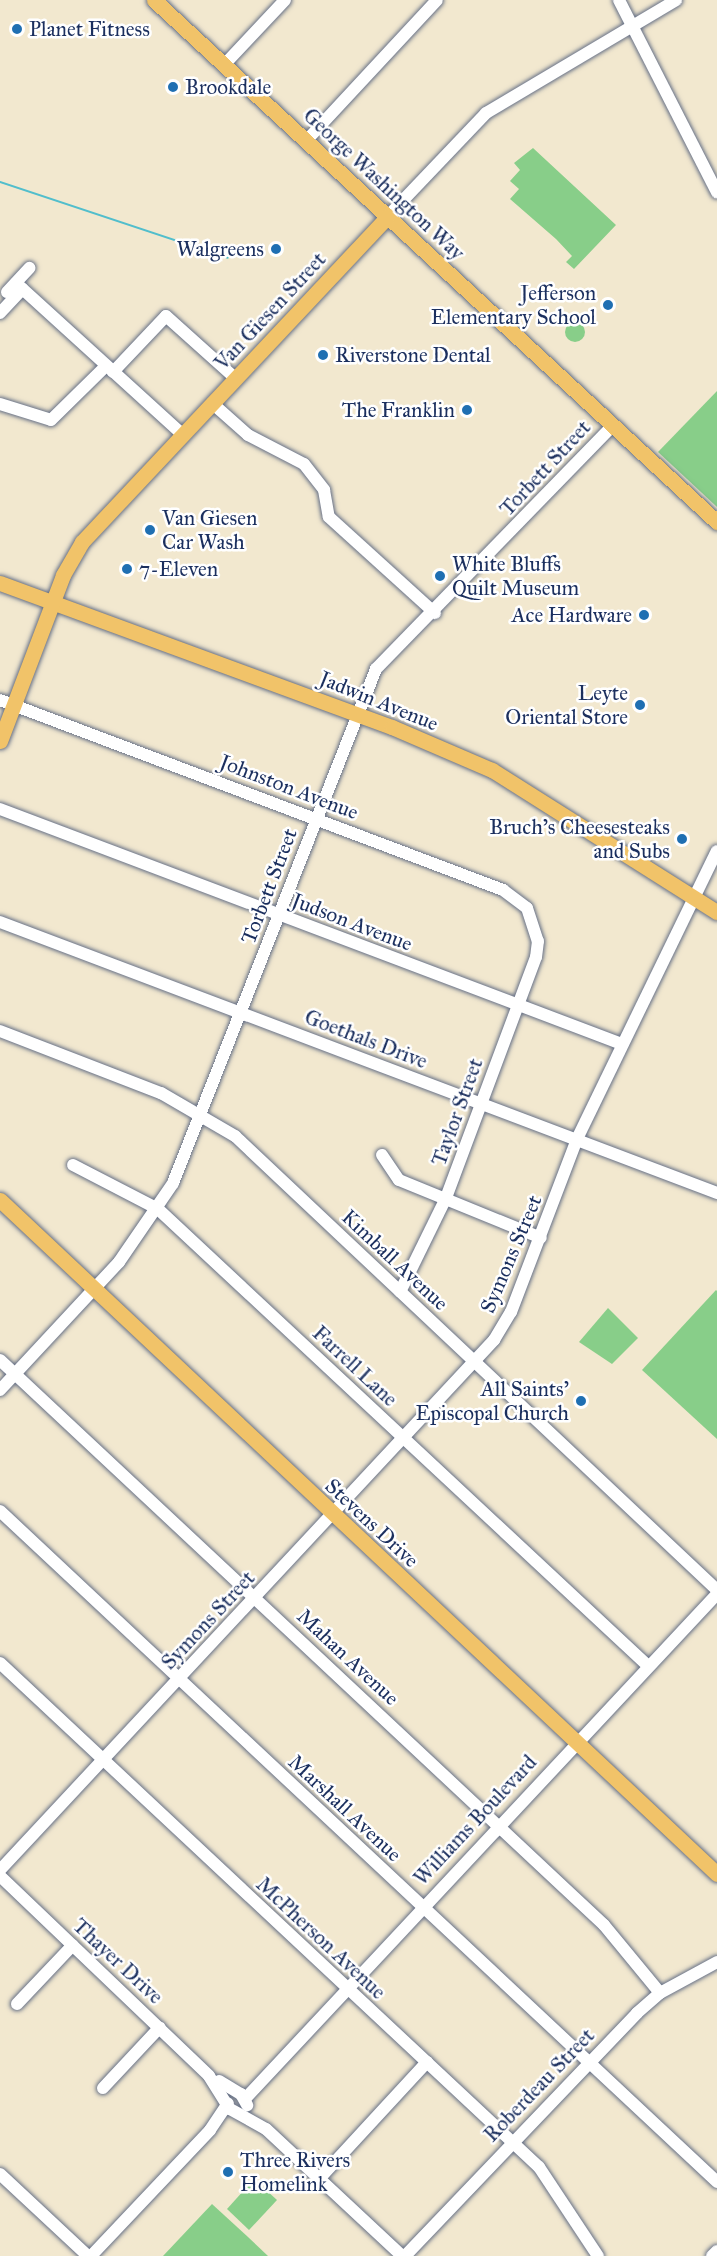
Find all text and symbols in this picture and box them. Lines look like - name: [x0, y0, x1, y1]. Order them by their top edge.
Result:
- place label: Planet Fitness: [29, 16, 150, 42]
- marker: Planet Fitness: [10, 22, 24, 36]
- place label: Brookdale: [185, 74, 271, 100]
- marker: Brookdale: [166, 80, 180, 94]
- street label: George Washington Way: [298, 103, 470, 265]
- place label: Walgreens: [176, 236, 264, 262]
- marker: Walgreens: [269, 242, 283, 256]
- street label: Van Giesen Street: [209, 247, 331, 375]
- place label: Jefferson Elementary School: [431, 280, 596, 330]
- marker: Jefferson Elementary School: [601, 298, 615, 312]
- place label: Riverstone Dental: [335, 342, 491, 368]
- marker: Riverstone Dental: [316, 348, 330, 362]
- place label: The Franklin: [342, 397, 455, 423]
- marker: The Franklin: [460, 403, 474, 417]
- street label: Torbett Street: [494, 415, 596, 521]
- place label: Van Giesen Car Wash: [162, 505, 257, 555]
- marker: Van Giesen Car Wash: [143, 523, 157, 537]
- place label: White Bluffs Quilt Museum: [452, 551, 579, 601]
- place label: 7-Eleven: [139, 556, 218, 582]
- marker: 7-Eleven: [120, 562, 134, 576]
- marker: White Bluffs Quilt Museum: [433, 569, 447, 583]
- place label: Ace Hardware: [512, 602, 632, 628]
- marker: Ace Hardware: [637, 608, 651, 622]
- street label: Jadwin Avenue: [316, 666, 442, 736]
- place label: Leyte Oriental Store: [505, 680, 628, 730]
- marker: Leyte Oriental Store: [633, 698, 647, 712]
- street label: Johnston Avenue: [216, 749, 362, 825]
- place label: Bruch's Cheesesteaks and Subs: [489, 814, 670, 864]
- street label: Torbett Street: [235, 825, 303, 947]
- marker: Bruch's Cheesesteaks and Subs: [675, 832, 689, 846]
- street label: Judson Avenue: [288, 887, 416, 957]
- street label: Goethals Drive: [301, 1004, 431, 1074]
- street label: Taylor Street: [426, 1055, 488, 1169]
- street label: Symons Street: [475, 1191, 547, 1317]
- street label: Kimball Avenue: [337, 1204, 453, 1316]
- street label: Farrell Lane: [307, 1320, 403, 1412]
- place label: All Saints' Episcopal Church: [415, 1376, 569, 1426]
- marker: All Saints' Episcopal Church: [574, 1394, 588, 1408]
- street label: Stevens Drive: [320, 1473, 424, 1573]
- street label: Symons Street: [156, 1565, 260, 1675]
- street label: Mahan Avenue: [292, 1603, 404, 1711]
- street label: Marshall Avenue: [283, 1749, 407, 1867]
- street label: Williams Boulevard: [408, 1750, 542, 1890]
- street label: McPherson Avenue: [251, 1872, 391, 2004]
- street label: Thayer Drive: [68, 1913, 168, 2009]
- street label: Roberdeau Street: [478, 2023, 600, 2147]
- place label: Three Rivers Homelink: [240, 2147, 350, 2197]
- marker: Three Rivers Homelink: [221, 2165, 235, 2179]

